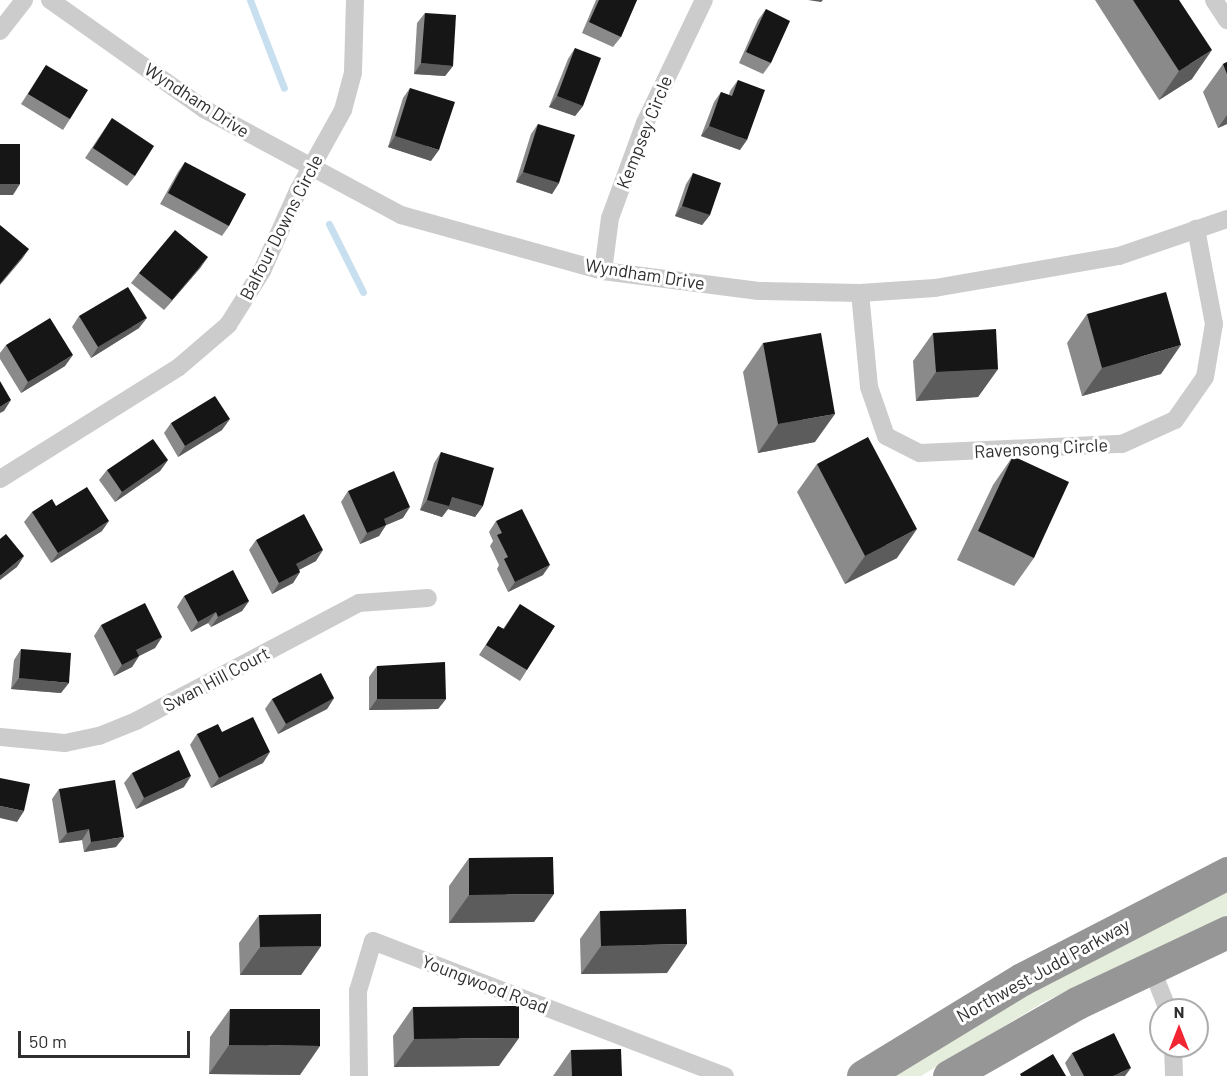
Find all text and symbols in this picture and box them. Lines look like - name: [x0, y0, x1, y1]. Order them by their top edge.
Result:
- street label: Wyndham Drive: [140, 58, 254, 142]
- street label: Kempsey Circle: [611, 72, 677, 192]
- street label: Balfour Downs Circle: [235, 151, 327, 303]
- street label: Wyndham Drive: [584, 254, 706, 294]
- street label: Ravensong Circle: [973, 434, 1109, 462]
- street label: Swan Hill Court: [159, 642, 273, 716]
- street label: Northwest Judd Parkway: [953, 913, 1133, 1027]
- street label: Youngwood Road: [419, 950, 551, 1018]
- north arrow: [1149, 998, 1209, 1058]
- text: N: [1174, 1002, 1184, 1021]
- scale bar: [21, 1019, 194, 1057]
- text: 50 m: [29, 1030, 67, 1052]

